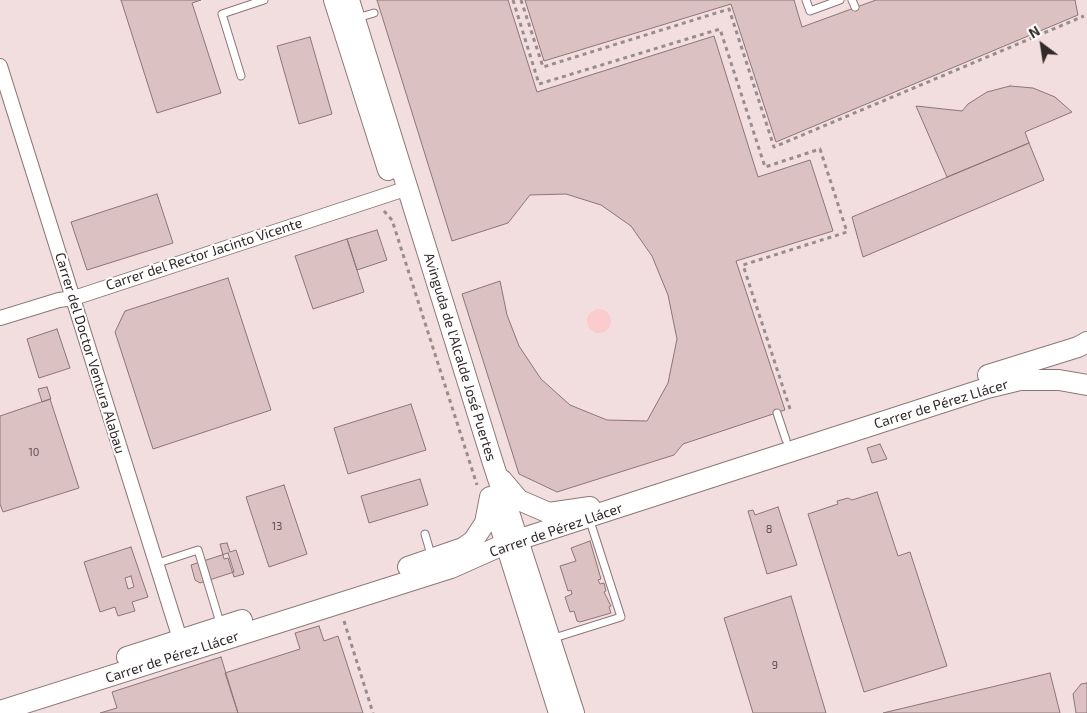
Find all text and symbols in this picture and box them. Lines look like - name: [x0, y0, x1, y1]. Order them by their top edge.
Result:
- north arrow: [1017, 20, 1067, 70]
- text: N: [1025, 22, 1043, 42]
- street label: Carrer del Rector Jacinto Vicente: [104, 214, 304, 294]
- street label: Carrer del Doctor Ventura Alabau: [51, 250, 129, 456]
- street label: Avinguda de l'Alcalde José Puertes: [420, 251, 500, 463]
- street label: Carrer de Pérez Llácer: [872, 376, 1010, 432]
- house number: 10: [28, 445, 40, 459]
- street label: Carrer de Pérez Llácer: [487, 499, 625, 561]
- house number: 13: [272, 519, 282, 533]
- house number: 8: [766, 522, 772, 536]
- street label: Carrer de Pérez Llácer: [103, 627, 241, 687]
- house number: 9: [772, 658, 778, 672]

